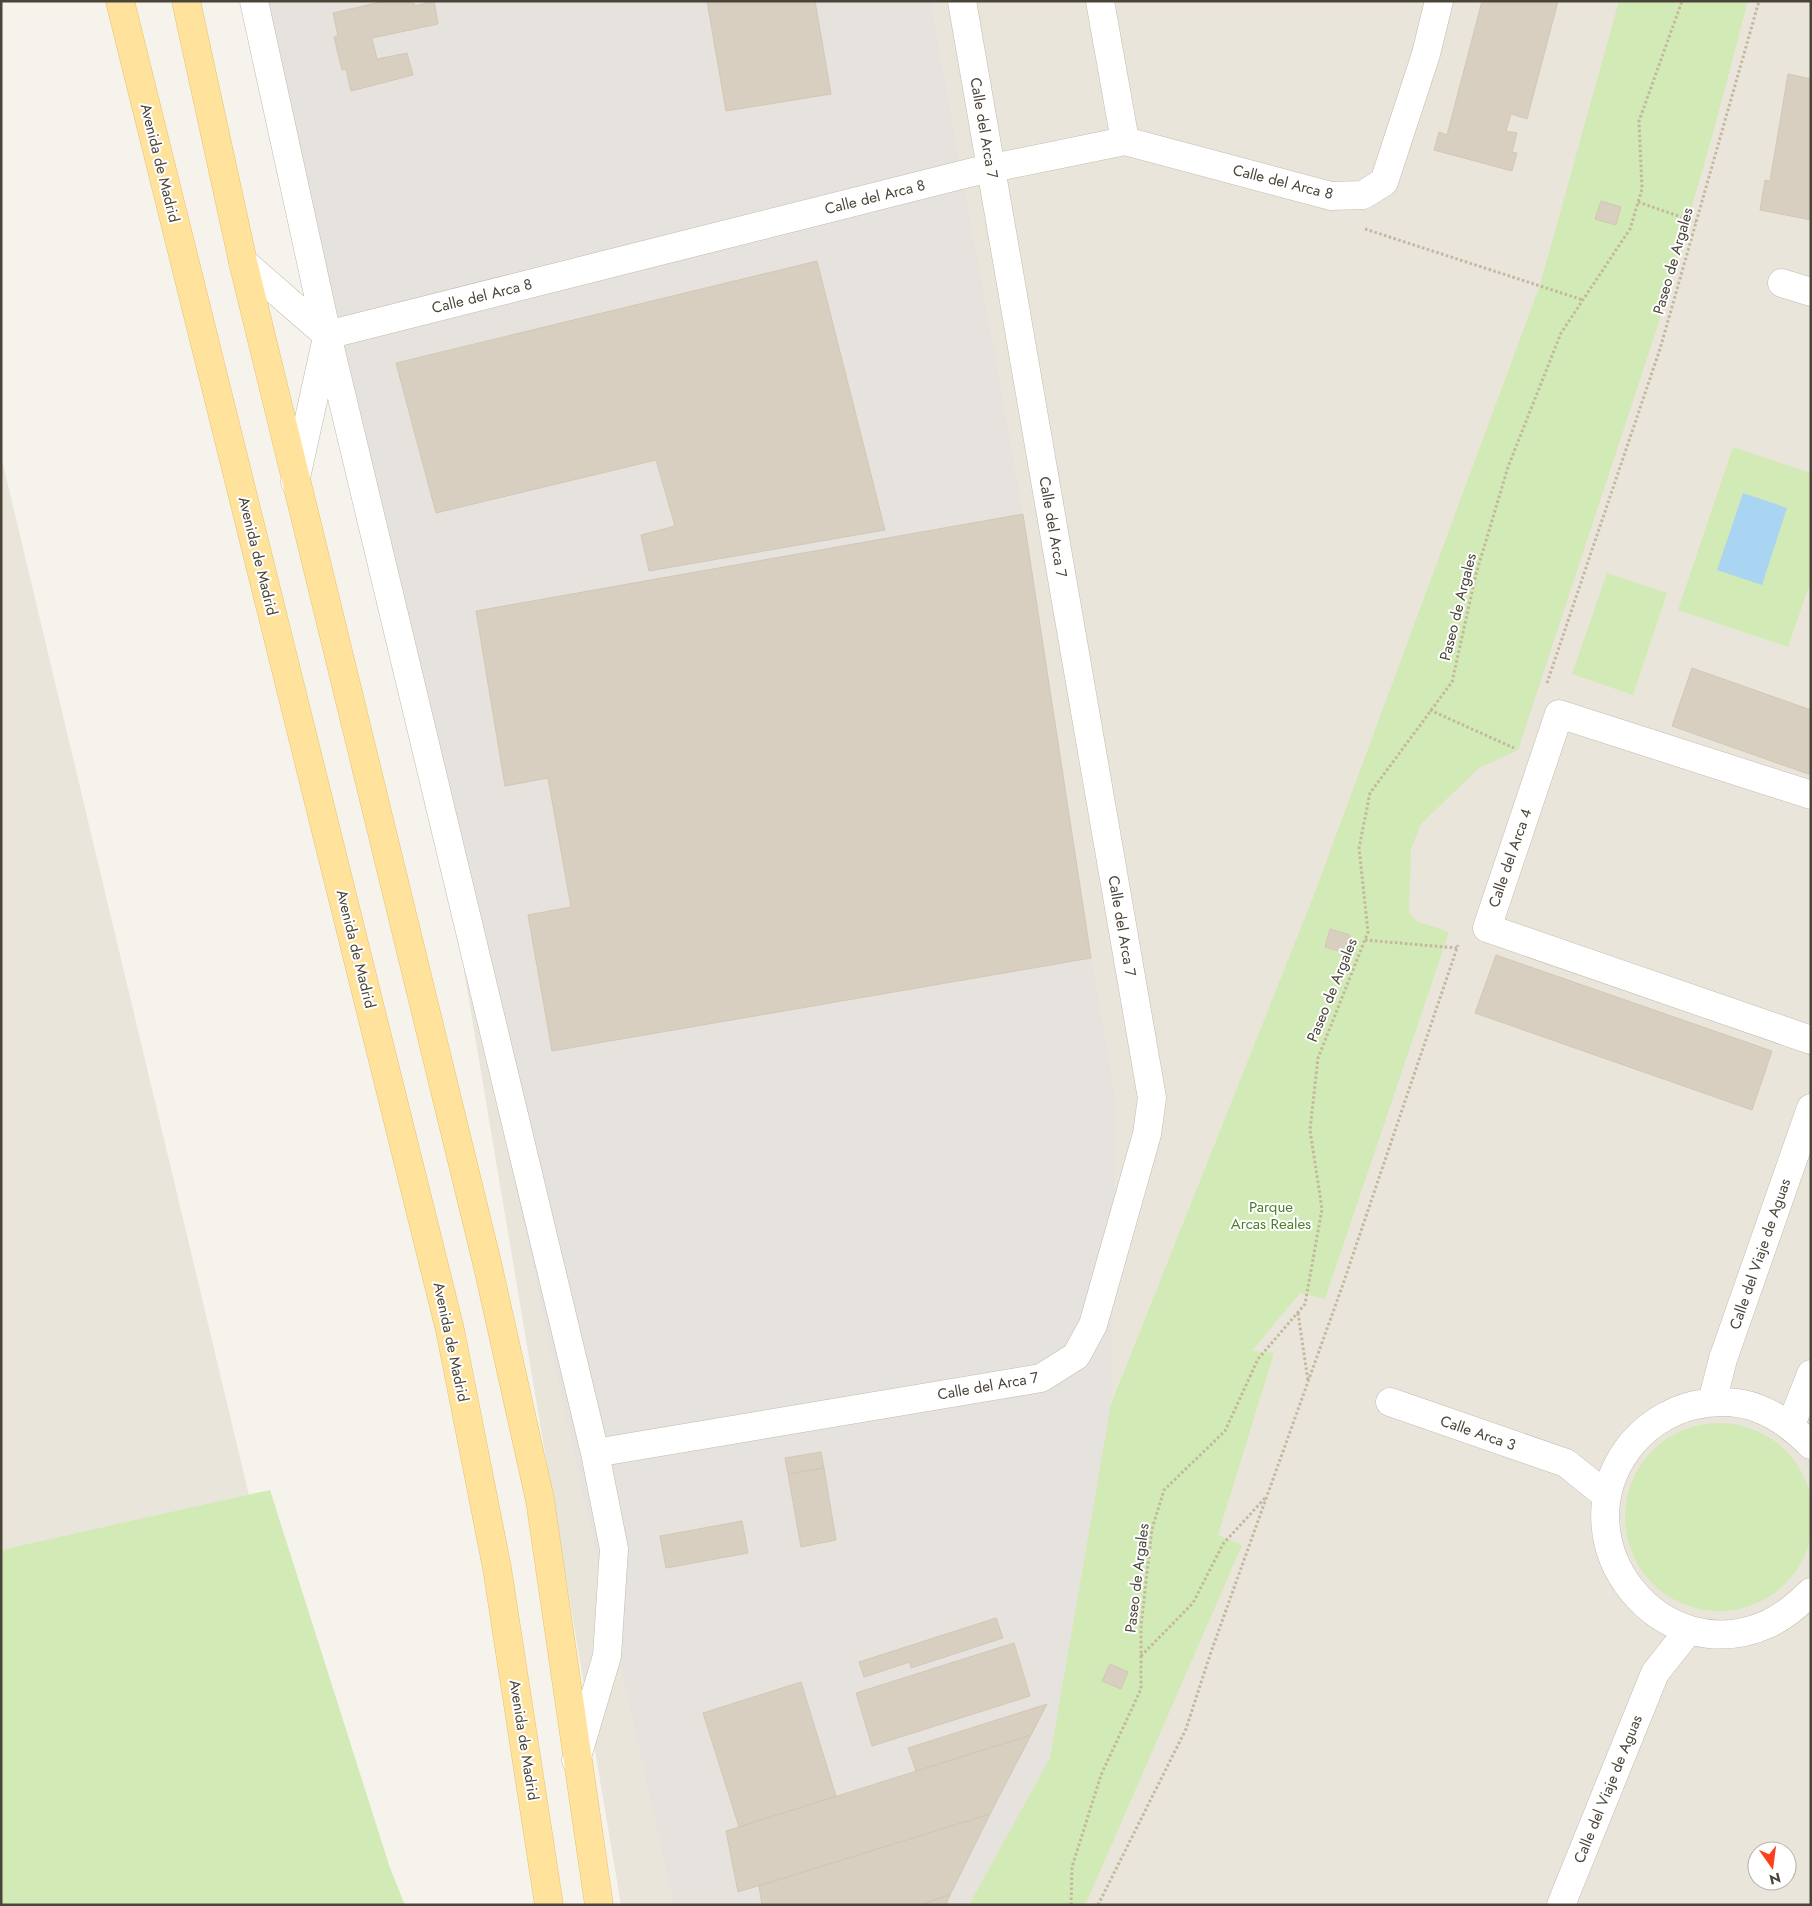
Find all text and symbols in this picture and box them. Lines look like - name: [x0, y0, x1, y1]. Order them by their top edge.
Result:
- street label: Calle del Arca 7: [964, 76, 1004, 180]
- street label: Avenida de Madrid: [135, 101, 185, 225]
- street label: Calle del Arca 8: [1230, 159, 1336, 205]
- street label: Calle del Arca 8: [822, 174, 928, 220]
- street label: Paseo de Argales: [1647, 205, 1699, 317]
- street label: Calle del Arca 8: [429, 273, 535, 319]
- street label: Calle del Arca 7: [1033, 475, 1073, 579]
- street label: Avenida de Madrid: [233, 494, 283, 618]
- street label: Paseo de Argales: [1434, 551, 1482, 663]
- street label: Calle del Arca 4: [1483, 805, 1537, 910]
- street label: Calle del Arca 7: [1102, 874, 1142, 978]
- street label: Avenida de Madrid: [331, 887, 381, 1011]
- street label: Paseo de Argales: [1301, 935, 1363, 1045]
- street label: Calle del Viaje de Aguas: [1724, 1176, 1796, 1332]
- park label: Parque Arcas Reales: [1231, 1196, 1311, 1235]
- street label: Avenida de Madrid: [428, 1280, 474, 1404]
- street label: Calle del Arca 7: [936, 1366, 1040, 1406]
- street label: Calle Arca 3: [1437, 1410, 1519, 1456]
- street label: Paseo de Argales: [1119, 1522, 1155, 1634]
- street label: Avenida de Madrid: [504, 1678, 544, 1802]
- street label: Calle del Viaje de Aguas: [1568, 1712, 1648, 1866]
- north arrow: [1747, 1841, 1797, 1891]
- text: N: [1767, 1868, 1783, 1890]

